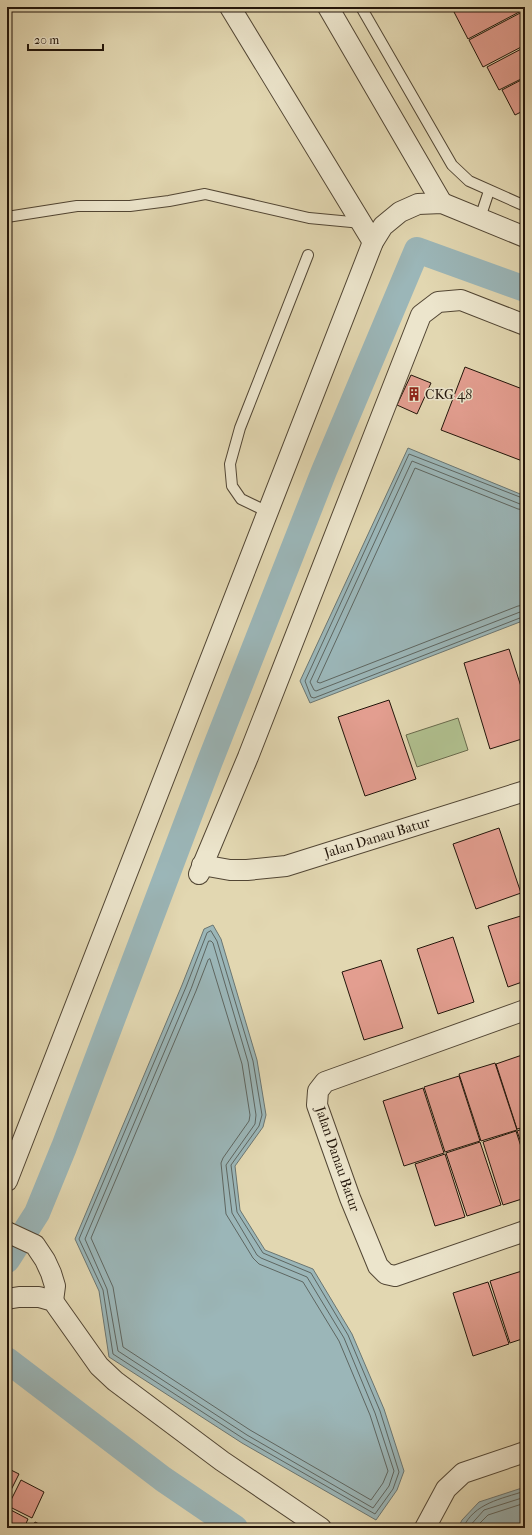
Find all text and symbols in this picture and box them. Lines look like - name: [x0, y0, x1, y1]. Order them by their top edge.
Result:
- scale bar: [28, 26, 103, 52]
- text: 20 m: [34, 33, 59, 47]
- building icon: CKG 48: [406, 386, 422, 402]
- place label: CKG 48: [425, 386, 472, 403]
- street label: Jalan Danau Batur: [321, 813, 432, 862]
- street label: Jalan Danau Batur: [311, 1103, 363, 1214]

